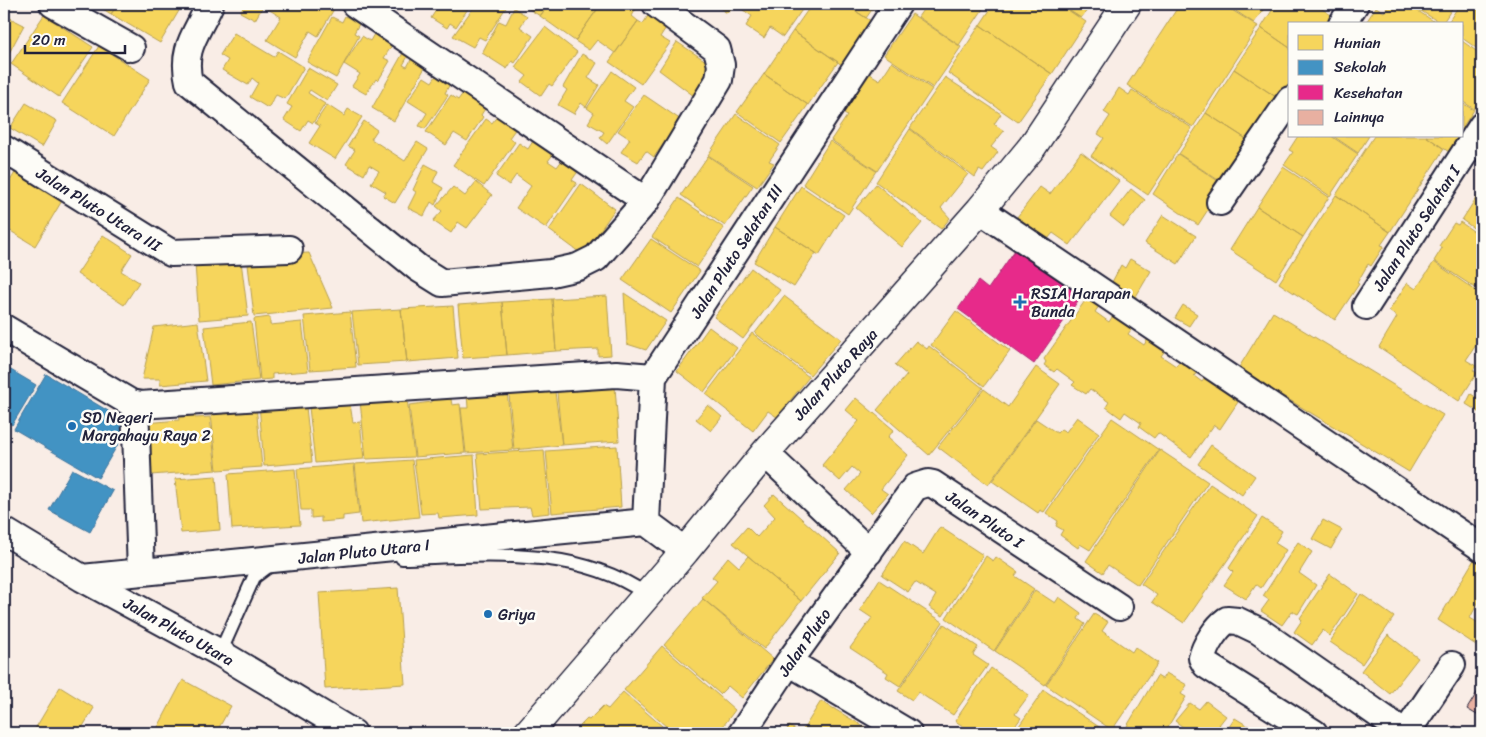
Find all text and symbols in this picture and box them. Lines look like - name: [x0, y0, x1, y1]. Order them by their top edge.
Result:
- scale bar: [25, 22, 125, 54]
- legend: [1288, 22, 1464, 138]
- text: 20 m: [32, 27, 66, 53]
- text: Hunian: [1334, 30, 1381, 56]
- text: Sekolah: [1334, 54, 1387, 80]
- text: Kesehatan: [1334, 80, 1403, 106]
- text: Lainnya: [1334, 104, 1384, 130]
- street label: Jalan Pluto Selatan I: [1364, 158, 1469, 298]
- street label: Jalan Pluto Utara III: [29, 159, 169, 261]
- street label: Jalan Pluto Selatan III: [681, 178, 791, 325]
- place label: RSIA Harapan Bunda: [1031, 279, 1131, 326]
- marker: RSIA Harapan Bunda: [1013, 295, 1027, 309]
- street label: Jalan Pluto Raya: [785, 321, 885, 428]
- place label: SD Negeri Margahayu Raya 2: [82, 403, 211, 450]
- marker: SD Negeri Margahayu Raya 2: [66, 420, 78, 432]
- street label: Jalan Pluto I: [939, 482, 1031, 557]
- street label: Jalan Pluto Utara I: [296, 530, 431, 573]
- street label: Jalan Pluto Utara: [117, 588, 240, 674]
- place label: Griya: [498, 600, 536, 629]
- street label: Jalan Pluto: [769, 602, 839, 684]
- marker: Griya: [482, 608, 494, 620]

